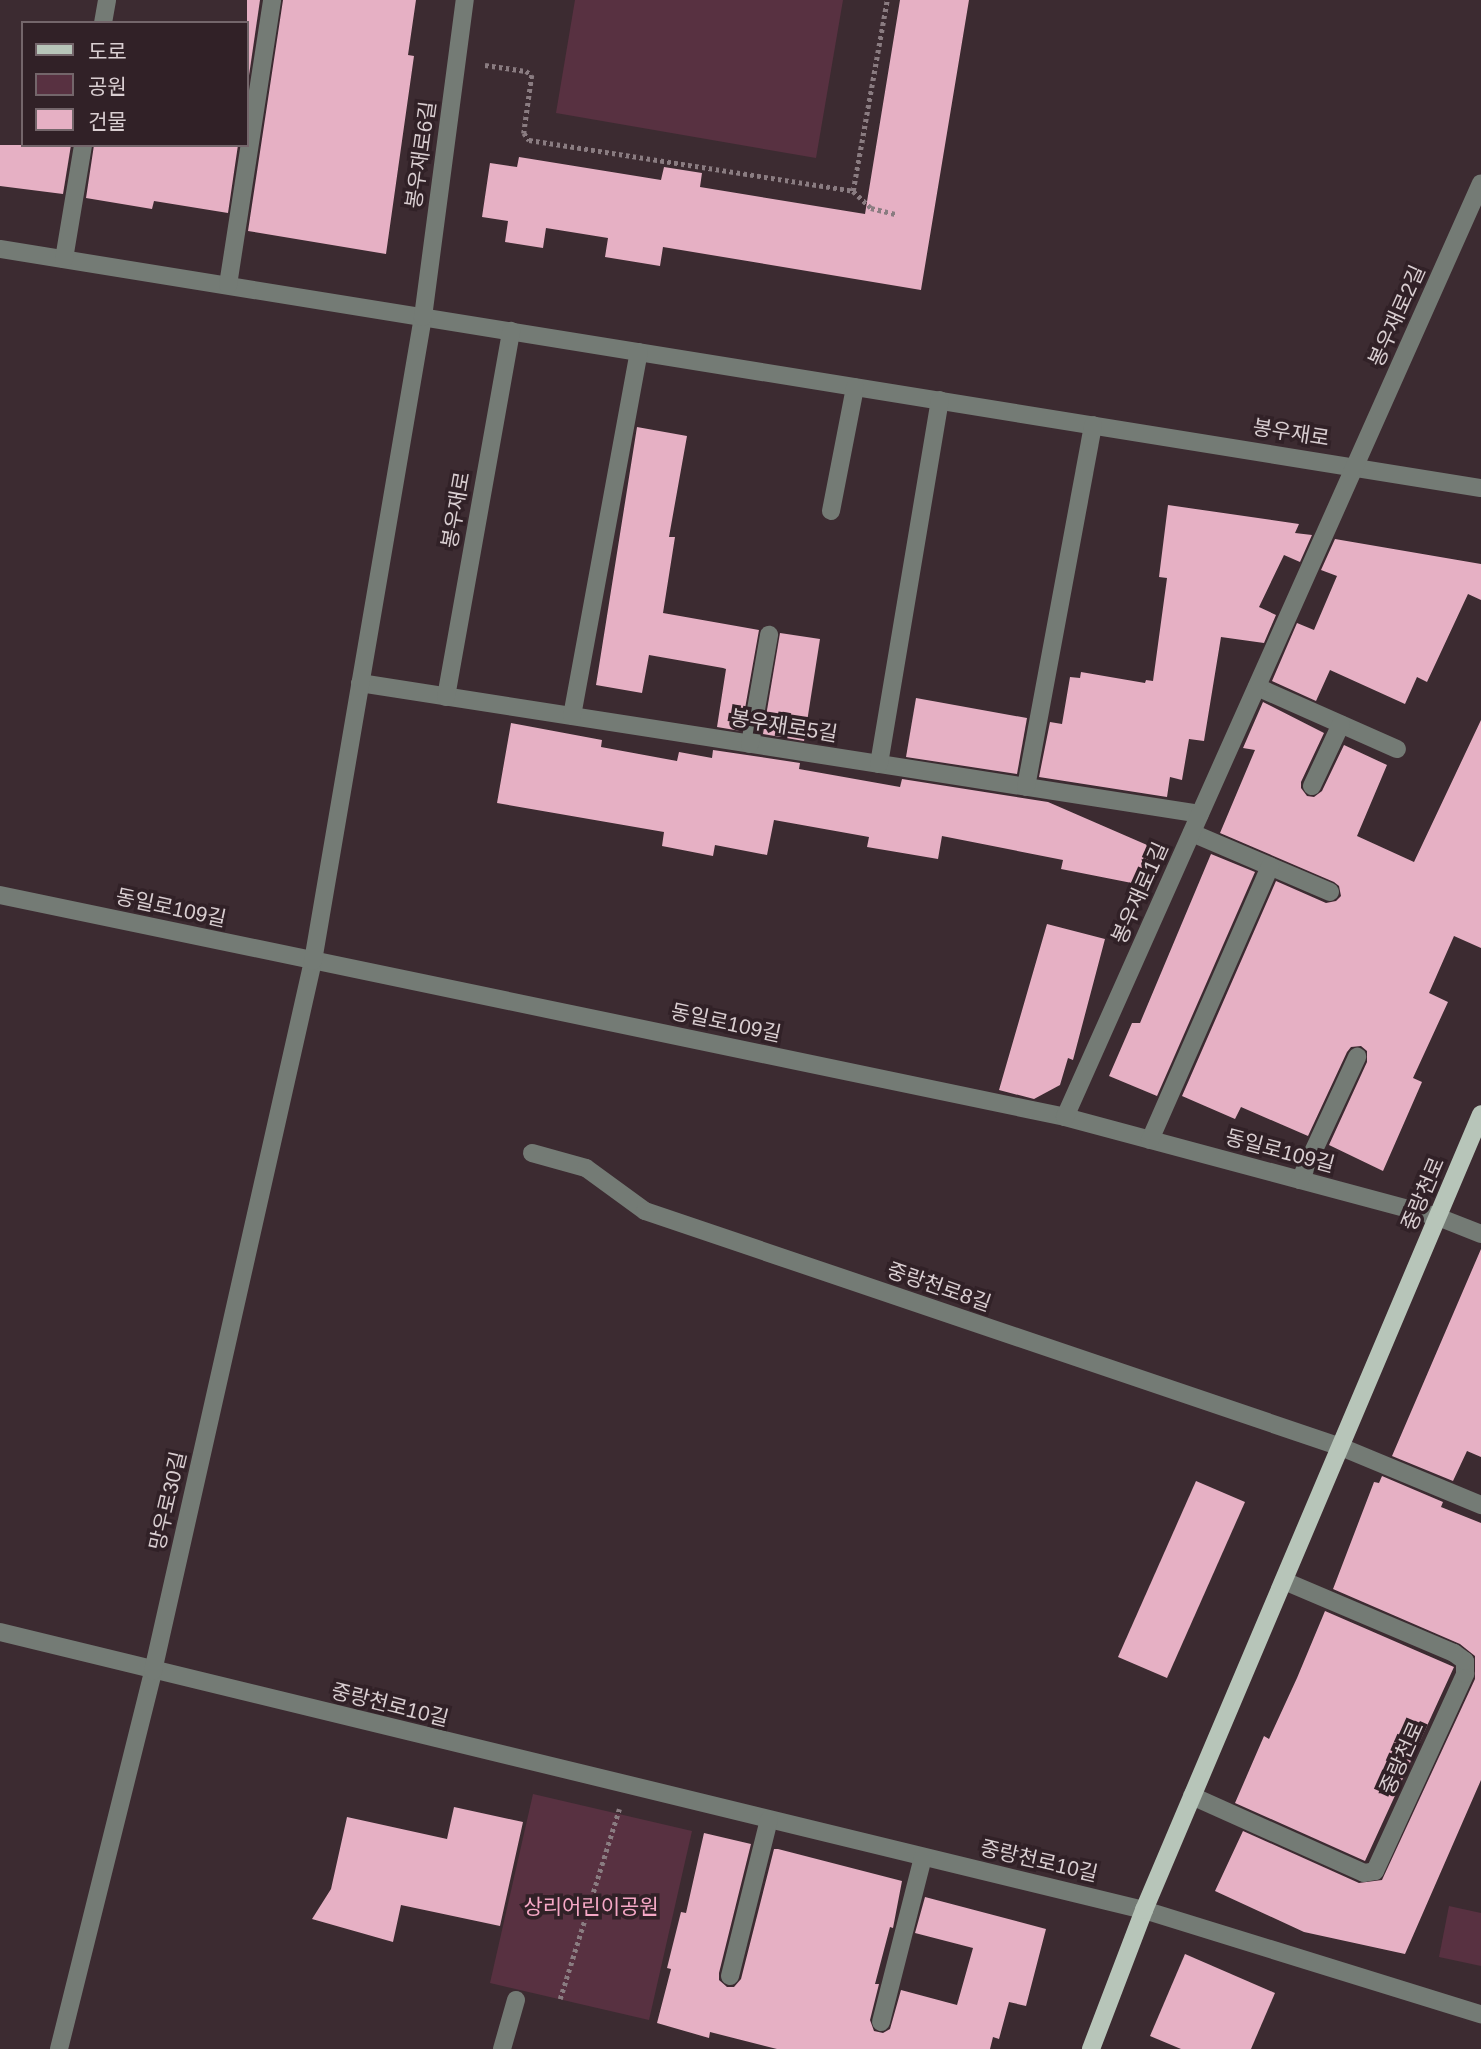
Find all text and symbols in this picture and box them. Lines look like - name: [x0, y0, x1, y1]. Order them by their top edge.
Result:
- legend: [21, 21, 248, 147]
- text: 도로: [88, 40, 127, 63]
- text: 공원: [88, 75, 127, 98]
- street label: 봉우재로6길: [401, 100, 441, 210]
- text: 건물: [88, 110, 127, 133]
- street label: 봉우재로2길: [1363, 261, 1431, 371]
- street label: 봉우재로: [1251, 415, 1331, 451]
- street label: 봉우재로: [437, 470, 475, 550]
- street label: 봉우재로5길: [729, 705, 839, 747]
- street label: 봉우재로1길: [1106, 838, 1174, 948]
- street label: 동일로109길: [113, 884, 229, 932]
- street label: 동일로109길: [668, 999, 784, 1047]
- street label: 동일로109길: [1222, 1124, 1338, 1178]
- street label: 중랑천로: [1396, 1154, 1450, 1234]
- street label: 중랑천로8길: [884, 1257, 994, 1317]
- street label: 망우로30길: [144, 1449, 192, 1553]
- street label: 중랑천로10길: [329, 1678, 451, 1732]
- street label: 중랑천로: [1375, 1718, 1429, 1798]
- street label: 중랑천로10길: [978, 1835, 1100, 1887]
- park label: 상리어린이공원: [523, 1894, 659, 1920]

